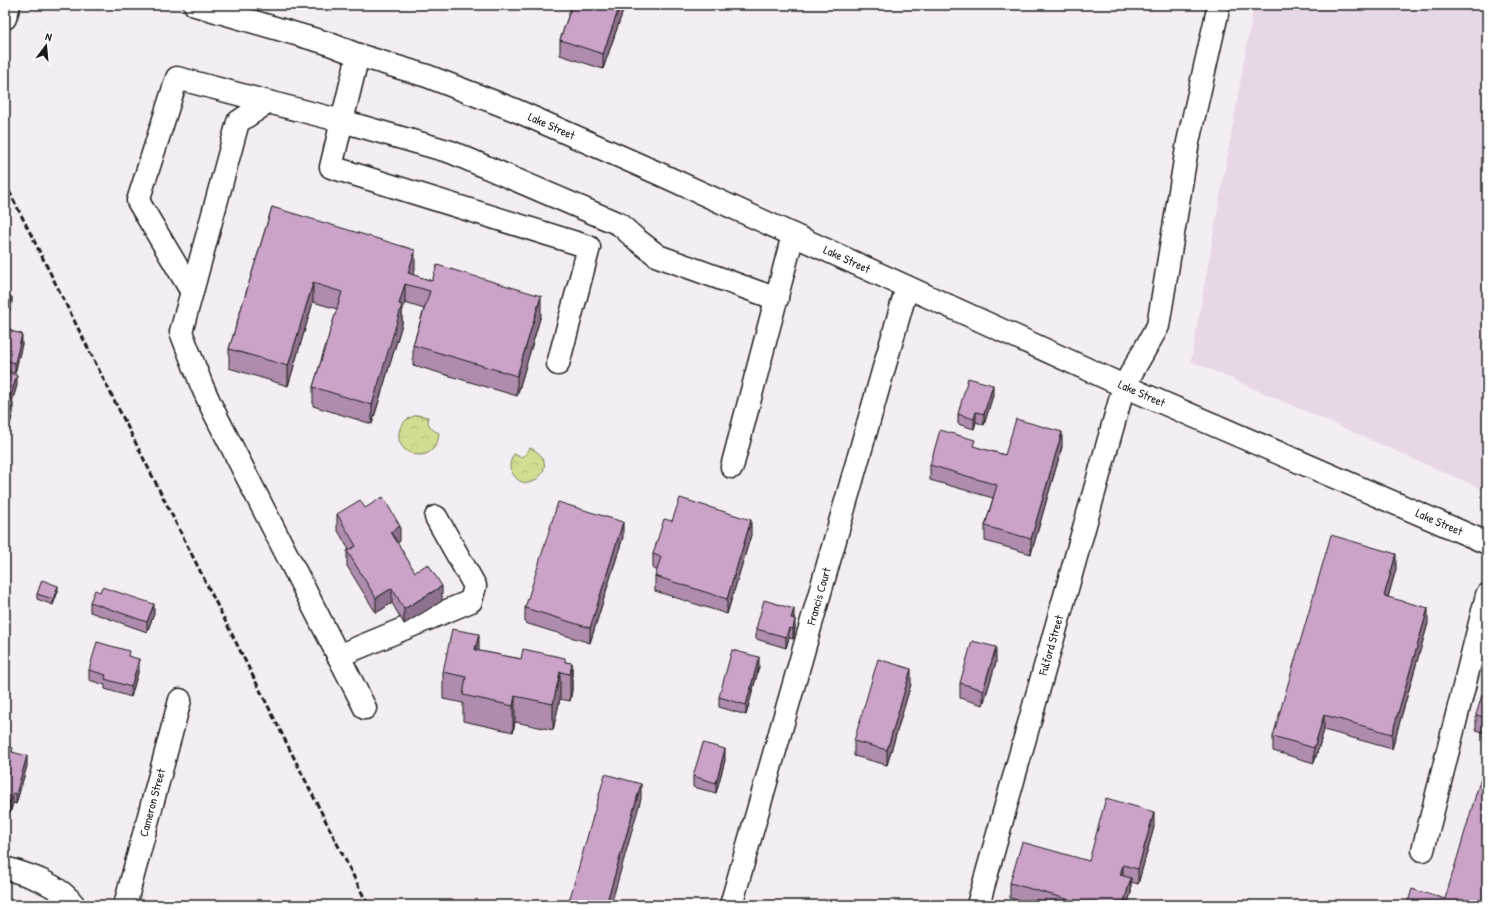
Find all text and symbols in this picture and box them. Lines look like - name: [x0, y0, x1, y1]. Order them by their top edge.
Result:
- north arrow: [26, 26, 66, 66]
- text: N: [44, 29, 54, 44]
- street label: Lake Street: [526, 108, 579, 144]
- street label: Lake Street: [821, 241, 874, 277]
- street label: Lake Street: [1116, 376, 1169, 411]
- street label: Lake Street: [1413, 504, 1466, 540]
- street label: Francis Court: [802, 565, 835, 628]
- street label: Fulford Street: [1034, 612, 1067, 678]
- street label: Cameron Street: [135, 766, 169, 838]

